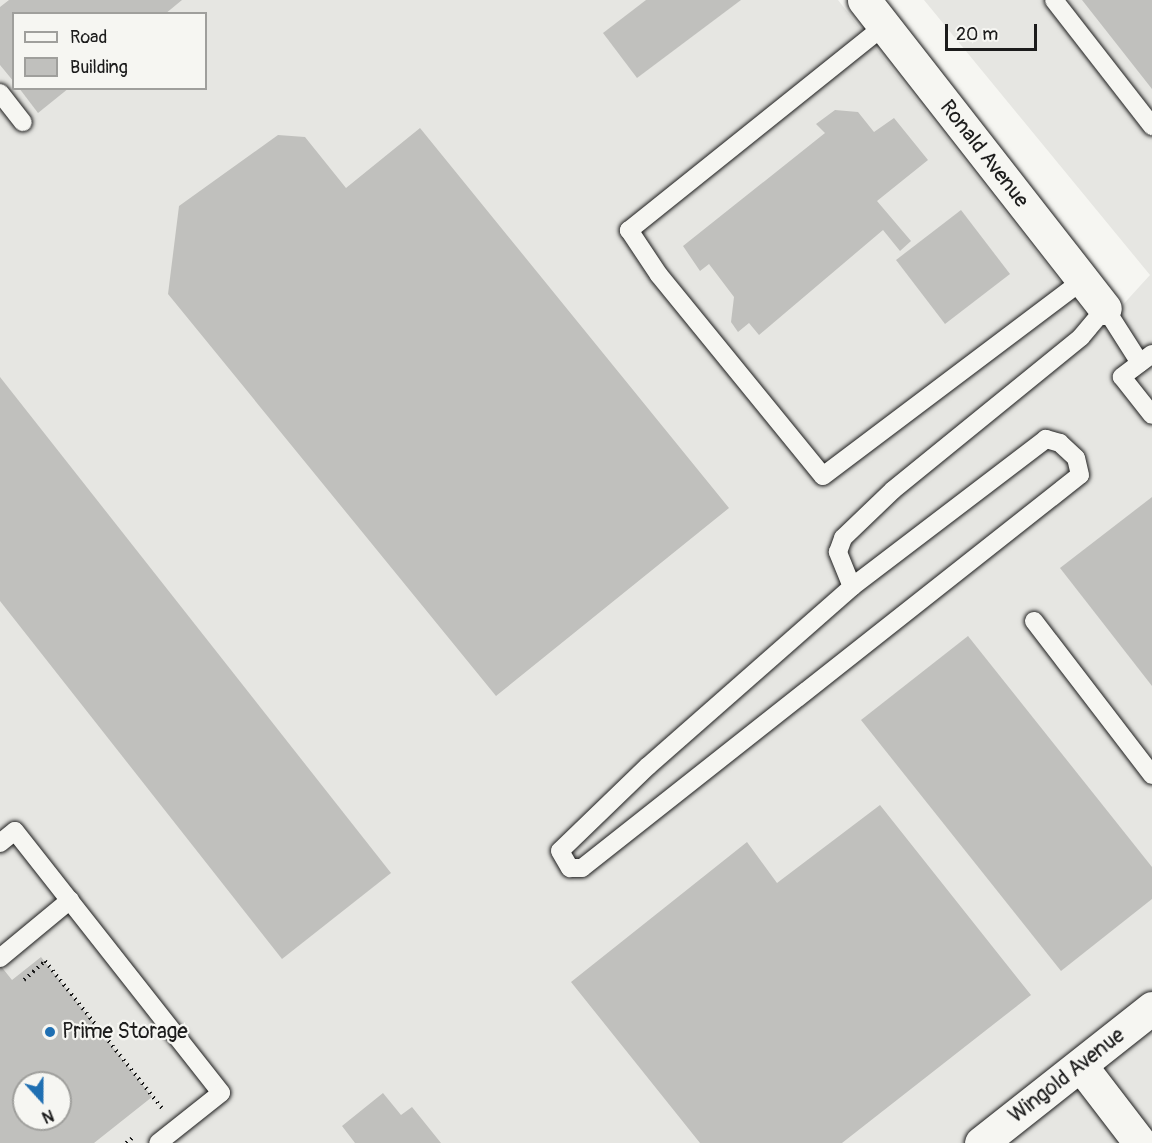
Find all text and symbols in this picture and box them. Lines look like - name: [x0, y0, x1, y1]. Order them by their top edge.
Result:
- legend: [12, 12, 207, 90]
- scale bar: [948, 12, 1040, 50]
- text: 20 m: [956, 23, 998, 46]
- text: Road: [70, 26, 107, 49]
- text: Building: [70, 56, 128, 79]
- street label: Ronald Avenue: [934, 95, 1034, 213]
- place label: Prime Storage: [62, 1019, 188, 1045]
- street label: Wingold Avenue: [1004, 1023, 1130, 1129]
- marker: Prime Storage: [43, 1025, 57, 1039]
- north arrow: [12, 1071, 72, 1131]
- text: N: [39, 1105, 56, 1127]

